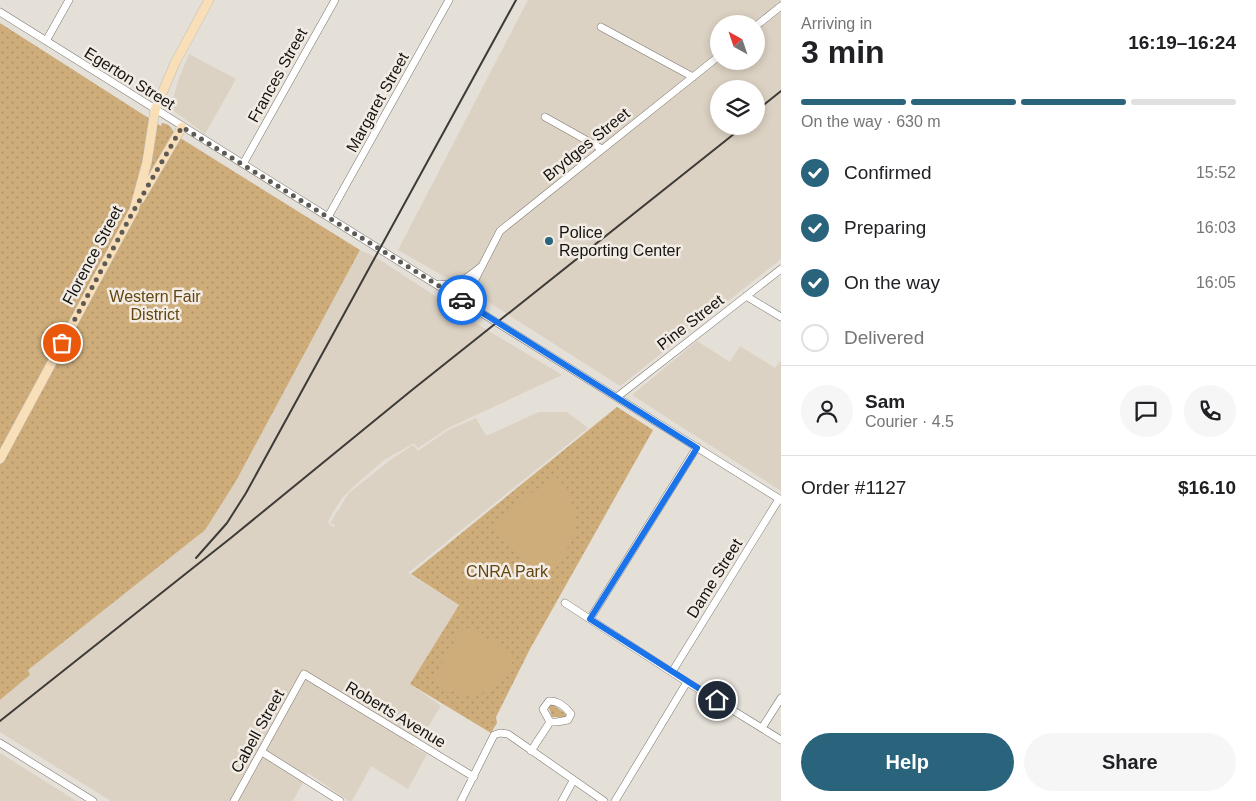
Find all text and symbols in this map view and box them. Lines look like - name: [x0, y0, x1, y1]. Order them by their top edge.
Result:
- north arrow: [710, 15, 765, 70]
- map controls: [710, 15, 765, 135]
- text: Arriving in: [801, 15, 872, 32]
- street label: Frances Street: [245, 25, 311, 125]
- text: 16:19–16:24: [1128, 32, 1236, 53]
- text: 3 min: [801, 34, 885, 70]
- street label: Egerton Street: [81, 44, 178, 113]
- street label: Margaret Street: [343, 49, 412, 155]
- button: layers: [710, 80, 765, 135]
- street label: Brydges Street: [540, 104, 633, 184]
- text: On the way · 630 m: [801, 113, 941, 130]
- icon: check: [801, 159, 829, 187]
- text: Confirmed: [844, 162, 932, 183]
- text: 15:52: [1196, 164, 1236, 181]
- street label: Florence Street: [59, 202, 126, 308]
- icon: check: [801, 214, 829, 242]
- text: Preparing: [844, 217, 926, 238]
- text: 16:03: [1196, 219, 1236, 236]
- place label: Police Reporting Center: [559, 224, 682, 259]
- marker: Police Reporting Center: [543, 235, 555, 247]
- icon: check: [801, 269, 829, 297]
- text: On the way: [844, 272, 940, 293]
- text: 16:05: [1196, 274, 1236, 291]
- courier: [437, 275, 487, 325]
- icon: car: [448, 286, 476, 314]
- park label: Western Fair District: [109, 288, 201, 323]
- street label: Pine Street: [654, 291, 727, 353]
- pin: [41, 322, 83, 364]
- text: Delivered: [844, 327, 924, 348]
- icon: bag: [48, 329, 76, 357]
- button: person: [801, 385, 853, 437]
- button: chat: [1120, 385, 1172, 437]
- button: phone: [1184, 385, 1236, 437]
- text: Sam: [865, 391, 905, 412]
- text: Courier · 4.5: [865, 413, 954, 430]
- text: Order #1127: [801, 477, 906, 498]
- text: $16.10: [1178, 477, 1236, 498]
- street label: Dame Street: [683, 535, 746, 621]
- park label: CNRA Park: [466, 563, 549, 580]
- street label: Roberts Avenue: [343, 678, 449, 751]
- pin: [696, 679, 738, 721]
- street label: Cabell Street: [228, 686, 288, 776]
- icon: home: [703, 686, 731, 714]
- button: Help: [801, 733, 1014, 791]
- button: Share: [1024, 733, 1236, 791]

